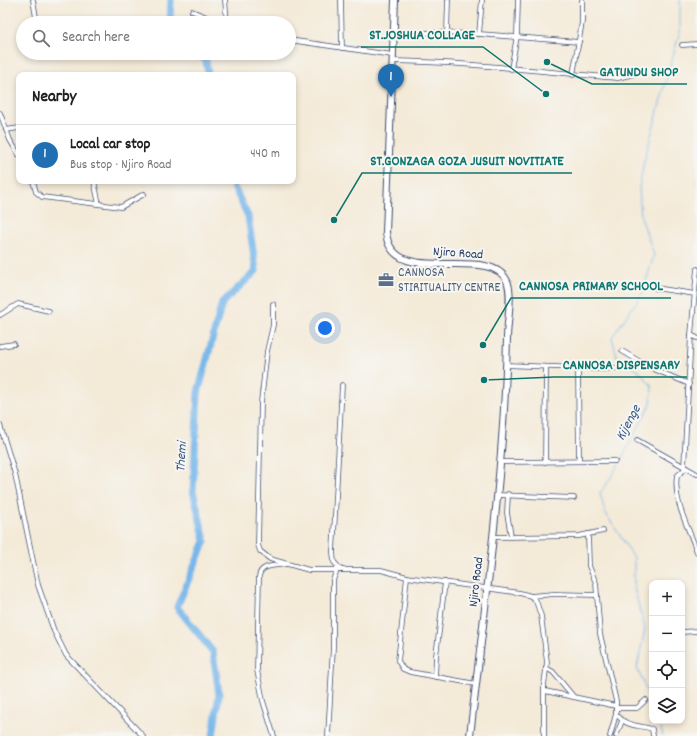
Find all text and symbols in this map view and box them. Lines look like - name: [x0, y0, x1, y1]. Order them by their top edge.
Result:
- search box: [16, 16, 296, 60]
- callout: ST.JOSHUA COLLAGE: [361, 21, 483, 47]
- text: ST.JOSHUA COLLAGE: [369, 26, 475, 46]
- icon: search: [30, 27, 52, 49]
- text: Search here: [62, 27, 130, 49]
- callout: GATUNDU SHOP: [592, 58, 687, 84]
- text: GATUNDU SHOP: [600, 63, 679, 83]
- pin: 1: [378, 64, 404, 97]
- text: Nearby: [32, 86, 76, 110]
- text: Local car stop: [70, 134, 150, 156]
- text: 1: [44, 145, 46, 164]
- text: 440 m: [250, 145, 280, 164]
- callout: ST.GONZAGA GOZA JUSUIT NOVITIATE: [362, 147, 572, 173]
- text: ST.GONZAGA GOZA JUSUIT NOVITIATE: [370, 152, 564, 172]
- text: Bus stop · Njiro Road: [70, 156, 171, 175]
- street label: Njiro Road: [432, 243, 484, 265]
- place label: CANNOSA STIRITUALITY CENTRE: [398, 264, 500, 298]
- office icon: CANNOSA STIRITUALITY CENTRE: [377, 271, 395, 289]
- callout: CANNOSA PRIMARY SCHOOL: [511, 272, 671, 298]
- text: CANNOSA PRIMARY SCHOOL: [519, 277, 663, 297]
- your location: [315, 318, 335, 338]
- callout: CANNOSA DISPENSARY: [554, 351, 687, 377]
- text: CANNOSA DISPENSARY: [563, 356, 680, 376]
- water label: Kijenge: [611, 401, 647, 444]
- water label: Themi: [171, 439, 193, 473]
- street label: Njiro Road: [465, 556, 489, 608]
- map controls: [649, 580, 685, 724]
- button: +: [649, 580, 685, 616]
- button: −: [649, 616, 685, 652]
- button: locate: [649, 652, 685, 688]
- button: layers: [649, 688, 685, 724]

